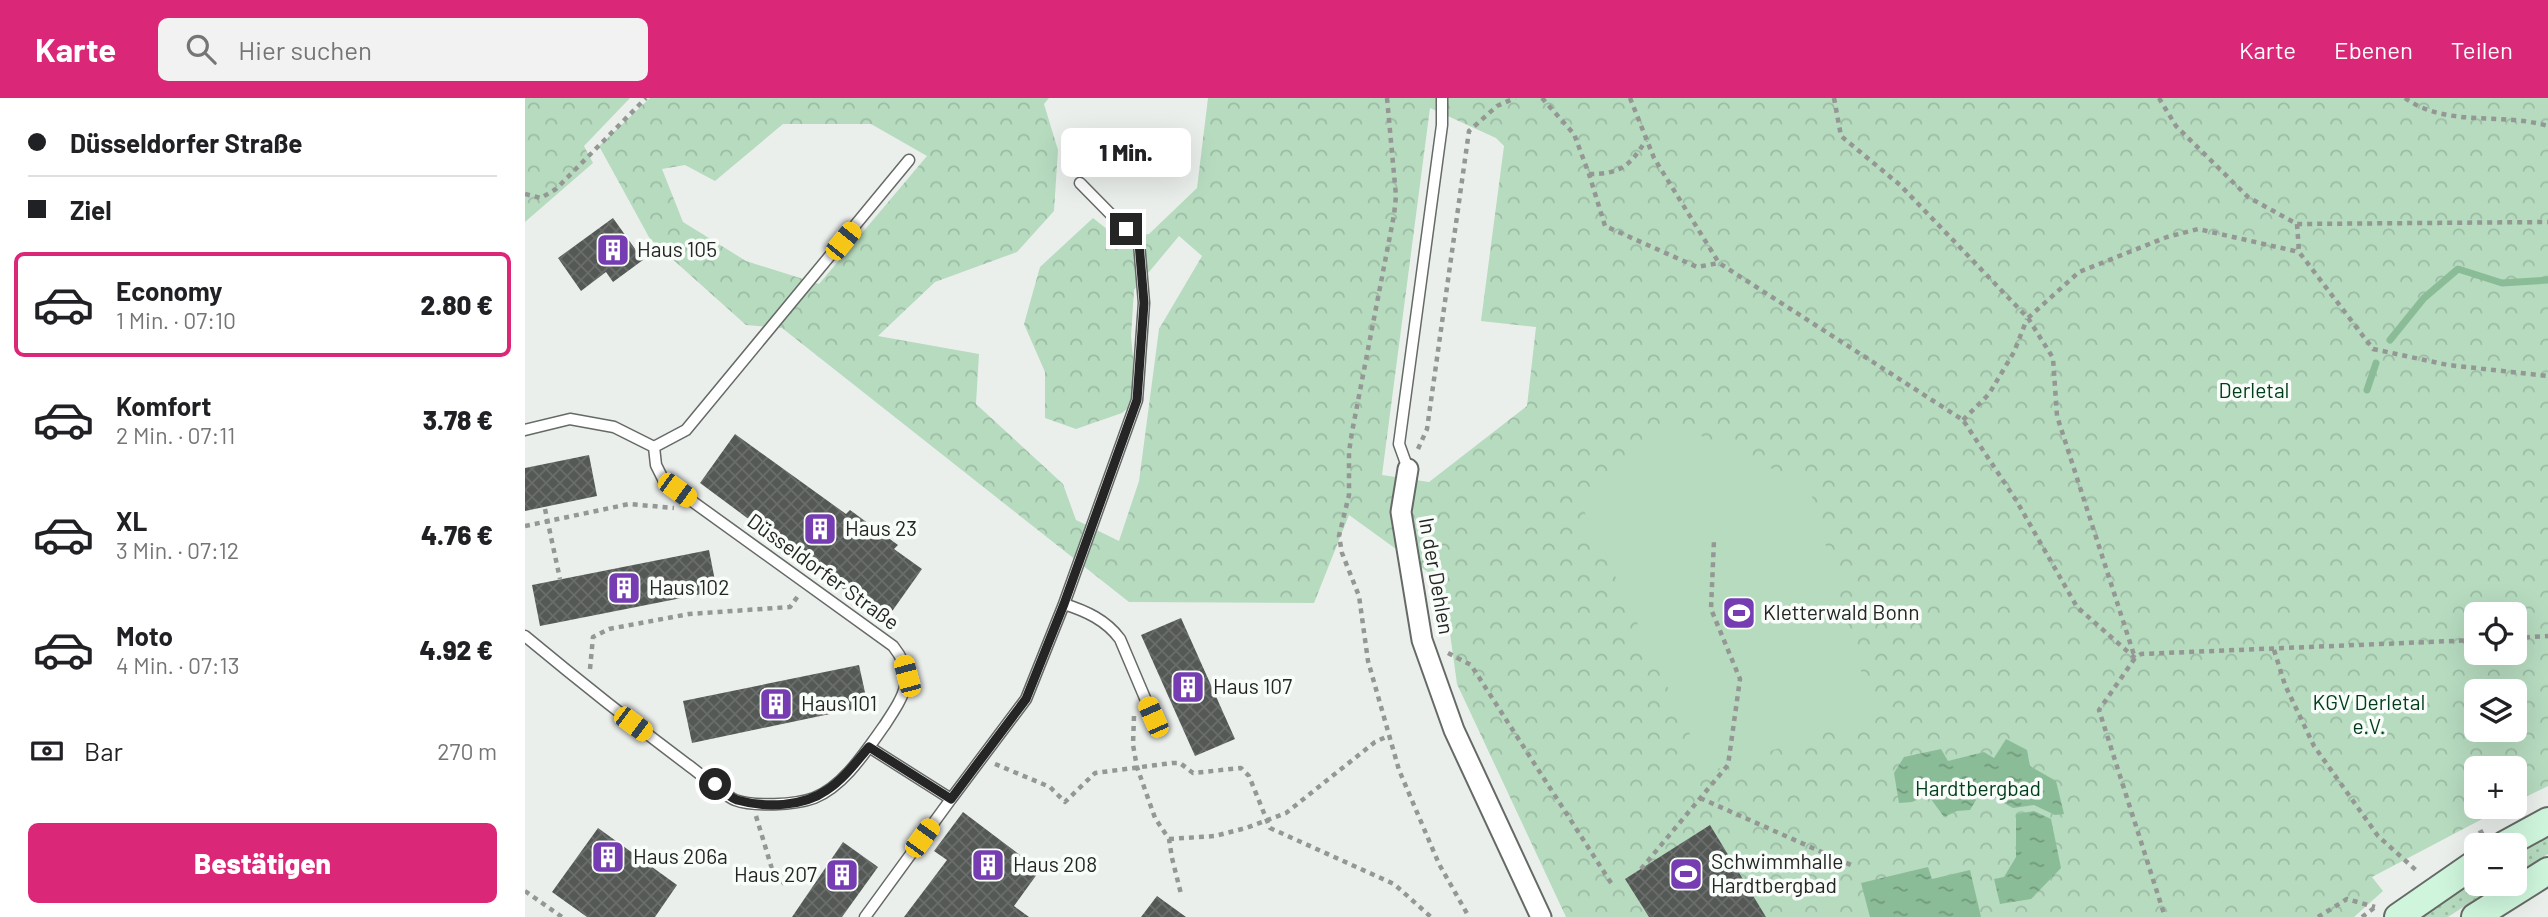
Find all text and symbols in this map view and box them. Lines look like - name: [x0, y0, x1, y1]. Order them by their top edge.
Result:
- search box: [158, 18, 648, 81]
- text: Karte: [35, 29, 116, 69]
- icon: search: [182, 30, 220, 68]
- text: Hier suchen: [238, 34, 372, 65]
- text: Karte: [2239, 35, 2296, 64]
- text: Ebenen: [2334, 35, 2413, 64]
- text: Teilen: [2451, 35, 2513, 64]
- text: Düsseldorfer Straße: [70, 127, 303, 158]
- callout: 1 Min.: [1061, 128, 1191, 176]
- text: 1 Min.: [1099, 138, 1153, 166]
- text: Ziel: [70, 194, 112, 225]
- route end: [1110, 213, 1142, 245]
- car: [822, 218, 865, 264]
- building icon: Haus 105: [594, 231, 632, 269]
- place label: Haus 105: [637, 236, 717, 261]
- icon: car: [32, 273, 95, 336]
- text: Economy: [116, 275, 222, 306]
- text: 2.80 €: [420, 289, 493, 320]
- text: 1 Min. · 07:10: [116, 306, 236, 334]
- park label: Derletal: [2219, 377, 2289, 402]
- icon: car: [32, 388, 95, 451]
- text: Komfort: [116, 390, 211, 421]
- text: 3.78 €: [423, 404, 493, 435]
- text: 2 Min. · 07:11: [116, 421, 235, 449]
- car: [654, 469, 701, 511]
- icon: car: [32, 503, 95, 566]
- text: XL: [116, 505, 147, 536]
- street label: Düsseldorfer Straße: [743, 507, 905, 634]
- building icon: Haus 23: [801, 510, 839, 548]
- place label: Haus 23: [845, 515, 917, 540]
- street label: In der Dehlen: [1415, 515, 1460, 636]
- text: 4.76 €: [421, 519, 493, 550]
- text: 3 Min. · 07:12: [116, 536, 239, 564]
- building icon: Haus 102: [605, 569, 643, 607]
- place label: Haus 102: [649, 574, 730, 599]
- sports icon: Kletterwald Bonn: [1720, 594, 1758, 632]
- place label: Kletterwald Bonn: [1763, 599, 1920, 624]
- map controls: [2464, 602, 2527, 896]
- button: locate: [2464, 602, 2527, 665]
- icon: car: [32, 618, 95, 681]
- text: Moto: [116, 620, 173, 651]
- text: 4.92 €: [419, 634, 493, 665]
- text: 4 Min. · 07:13: [116, 651, 240, 679]
- car: [892, 653, 923, 699]
- building icon: Haus 107: [1169, 668, 1207, 706]
- place label: Haus 107: [1213, 673, 1292, 698]
- button: layers: [2464, 679, 2527, 742]
- building icon: Haus 101: [757, 685, 795, 723]
- park label: KGV Derletal e.V.: [2313, 689, 2425, 738]
- place label: Haus 101: [801, 690, 877, 715]
- car: [1135, 694, 1172, 740]
- car: [610, 703, 657, 745]
- icon: cash: [28, 732, 66, 770]
- text: Bar: [84, 735, 123, 766]
- text: 270 m: [437, 737, 497, 765]
- button: +: [2464, 756, 2527, 819]
- route start: [699, 768, 731, 800]
- park label: Hardtbergbad: [1915, 775, 2041, 800]
- car: [902, 815, 943, 861]
- button: Bestätigen: [28, 823, 497, 903]
- button: −: [2464, 833, 2527, 896]
- building icon: Haus 206a: [589, 838, 627, 876]
- place label: Haus 206a: [633, 843, 728, 868]
- building icon: Haus 208: [969, 846, 1007, 884]
- place label: Schwimmhalle Hardtbergbad: [1711, 848, 1843, 897]
- place label: Haus 208: [1013, 851, 1097, 876]
- sports icon: Schwimmhalle Hardtbergbad: [1667, 855, 1705, 893]
- building icon: Haus 207: [823, 856, 861, 894]
- place label: Haus 207: [734, 861, 817, 886]

